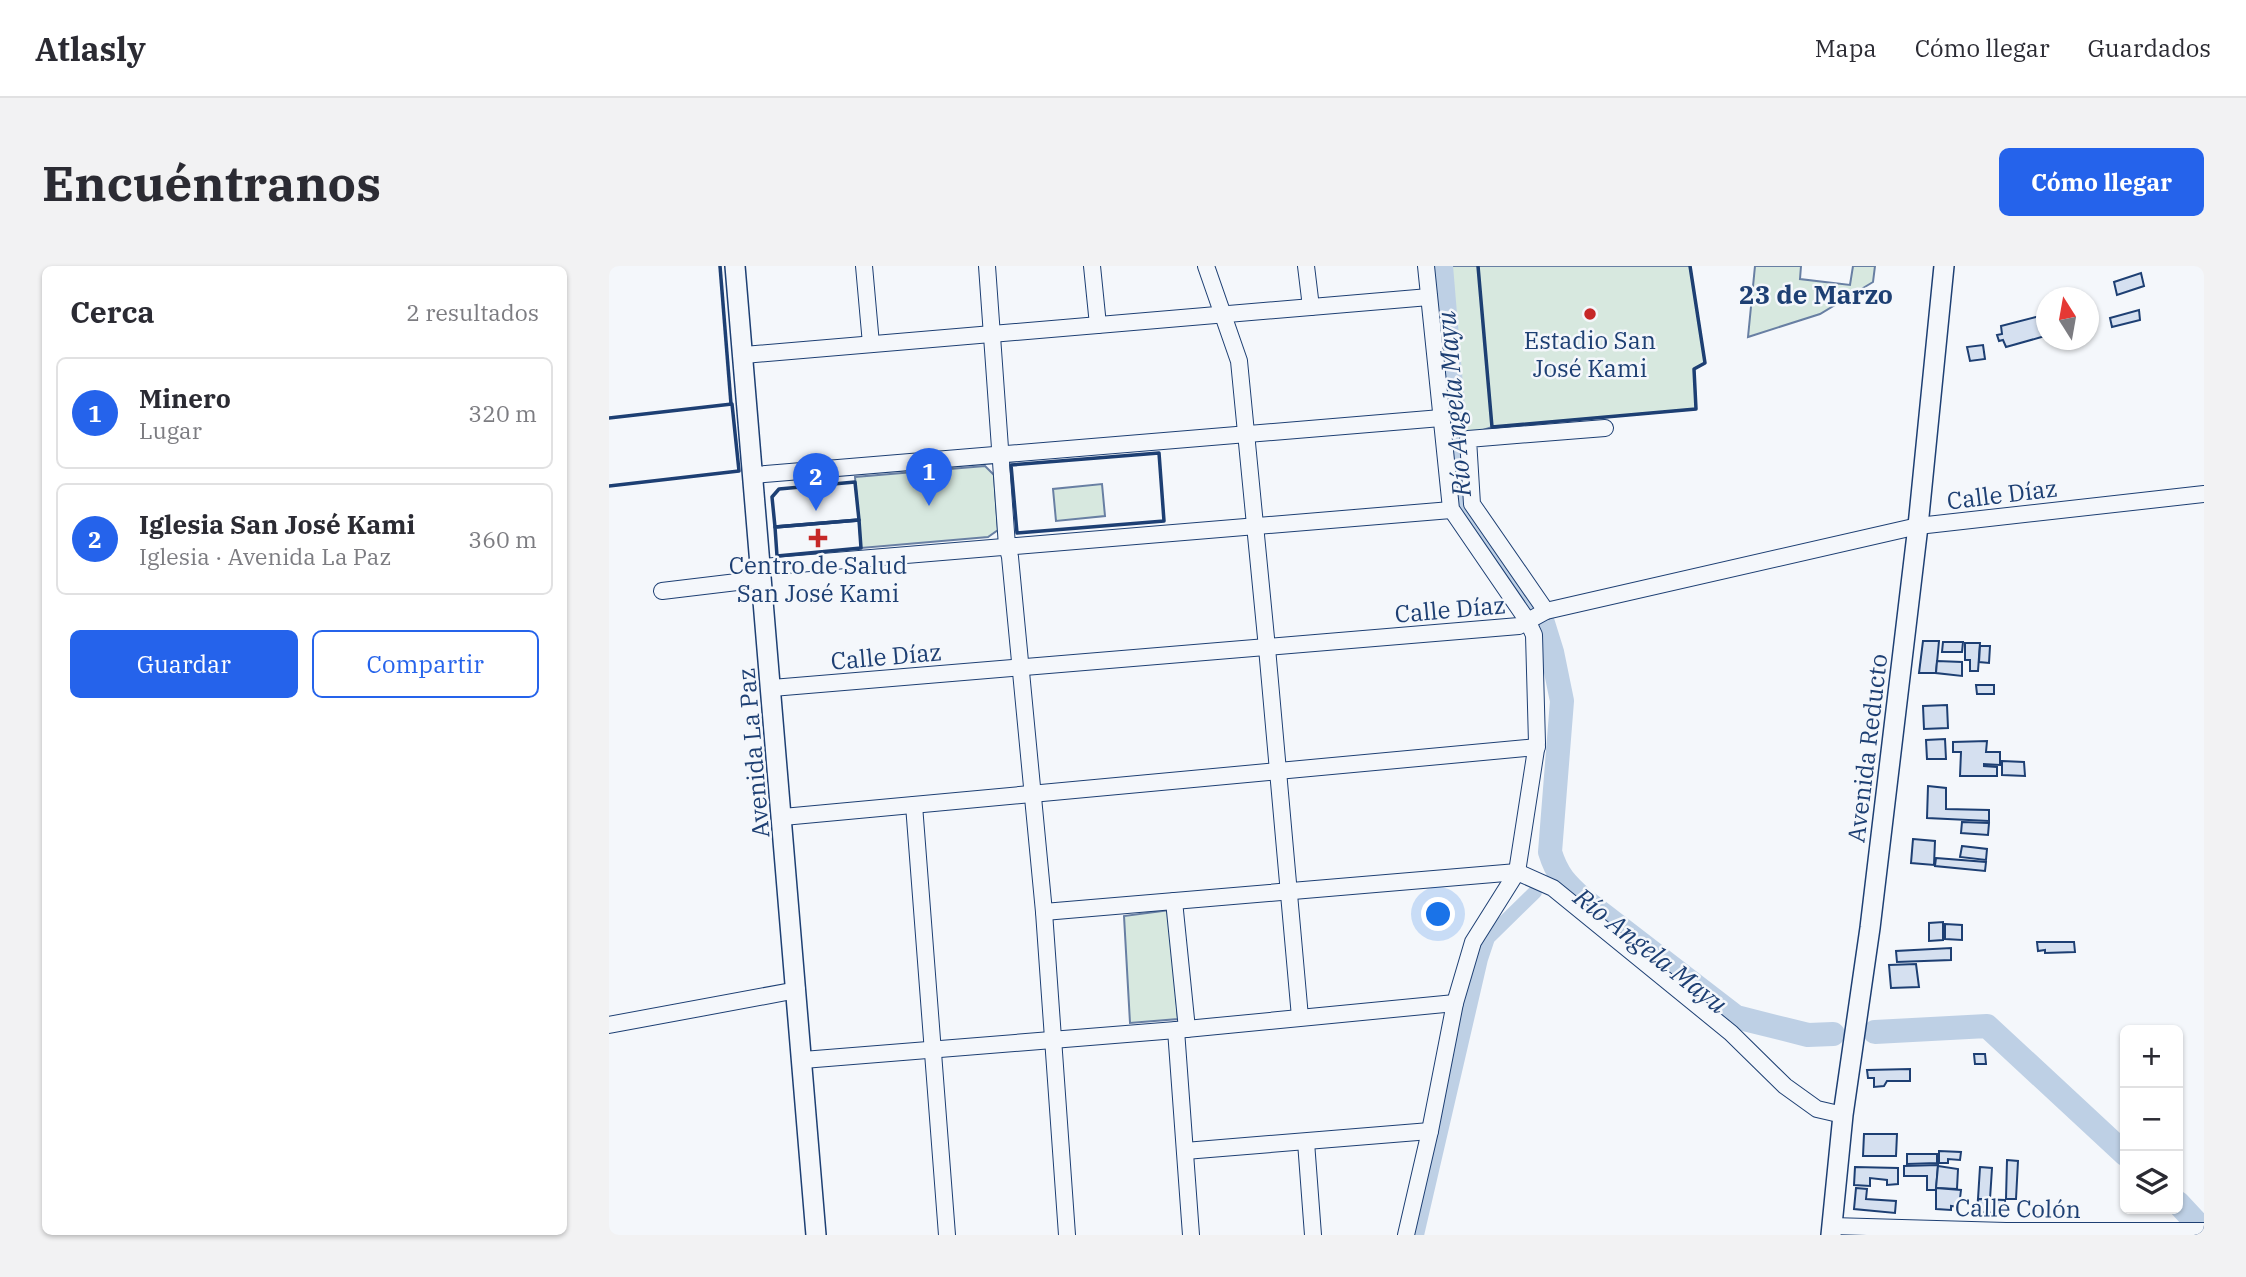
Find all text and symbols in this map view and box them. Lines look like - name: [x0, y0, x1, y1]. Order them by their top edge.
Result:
- text: Atlasly: [35, 27, 146, 70]
- text: Mapa: [1815, 32, 1877, 64]
- text: Cómo llegar: [1915, 32, 2050, 64]
- text: Guardados: [2088, 32, 2211, 64]
- button: Cómo llegar: [1999, 148, 2204, 216]
- text: Encuéntranos: [42, 151, 381, 214]
- district label: 23 de Marzo: [1739, 277, 1893, 311]
- north arrow: [2036, 287, 2099, 350]
- text: Cerca: [70, 292, 155, 331]
- text: 2 resultados: [406, 297, 539, 327]
- marker: Estadio San José Kami: [1582, 306, 1598, 322]
- water label: Río Angela Mayu: [1428, 310, 1478, 499]
- place label: Estadio San José Kami: [1524, 324, 1656, 384]
- text: Minero: [139, 381, 231, 415]
- text: 1: [88, 398, 102, 428]
- text: 320 m: [468, 398, 537, 428]
- text: Lugar: [139, 415, 202, 445]
- pin: 1: [906, 448, 952, 506]
- pin: 2: [793, 453, 839, 511]
- street label: Calle Díaz: [1945, 471, 2059, 517]
- text: Iglesia San José Kami: [139, 507, 415, 541]
- text: 2: [88, 524, 102, 554]
- text: 360 m: [468, 524, 537, 554]
- marker: Centro de Salud San José Kami: [808, 528, 828, 548]
- text: Iglesia · Avenida La Paz: [139, 541, 391, 571]
- place label: Centro de Salud San José Kami: [729, 549, 907, 609]
- street label: Calle Díaz: [1393, 588, 1507, 630]
- button: Guardar: [70, 630, 298, 698]
- button: Compartir: [312, 630, 539, 698]
- street label: Calle Díaz: [829, 635, 943, 677]
- street label: Avenida Reducto: [1840, 652, 1894, 844]
- street label: Avenida La Paz: [730, 667, 776, 839]
- water label: Río Angela Mayu: [1567, 879, 1735, 1021]
- your location: [1421, 897, 1455, 931]
- map controls: [2120, 1025, 2183, 1214]
- button: +: [2120, 1025, 2183, 1088]
- button: −: [2120, 1088, 2183, 1151]
- button: layers: [2120, 1151, 2183, 1214]
- street label: Calle Colón: [1955, 1191, 2081, 1225]

